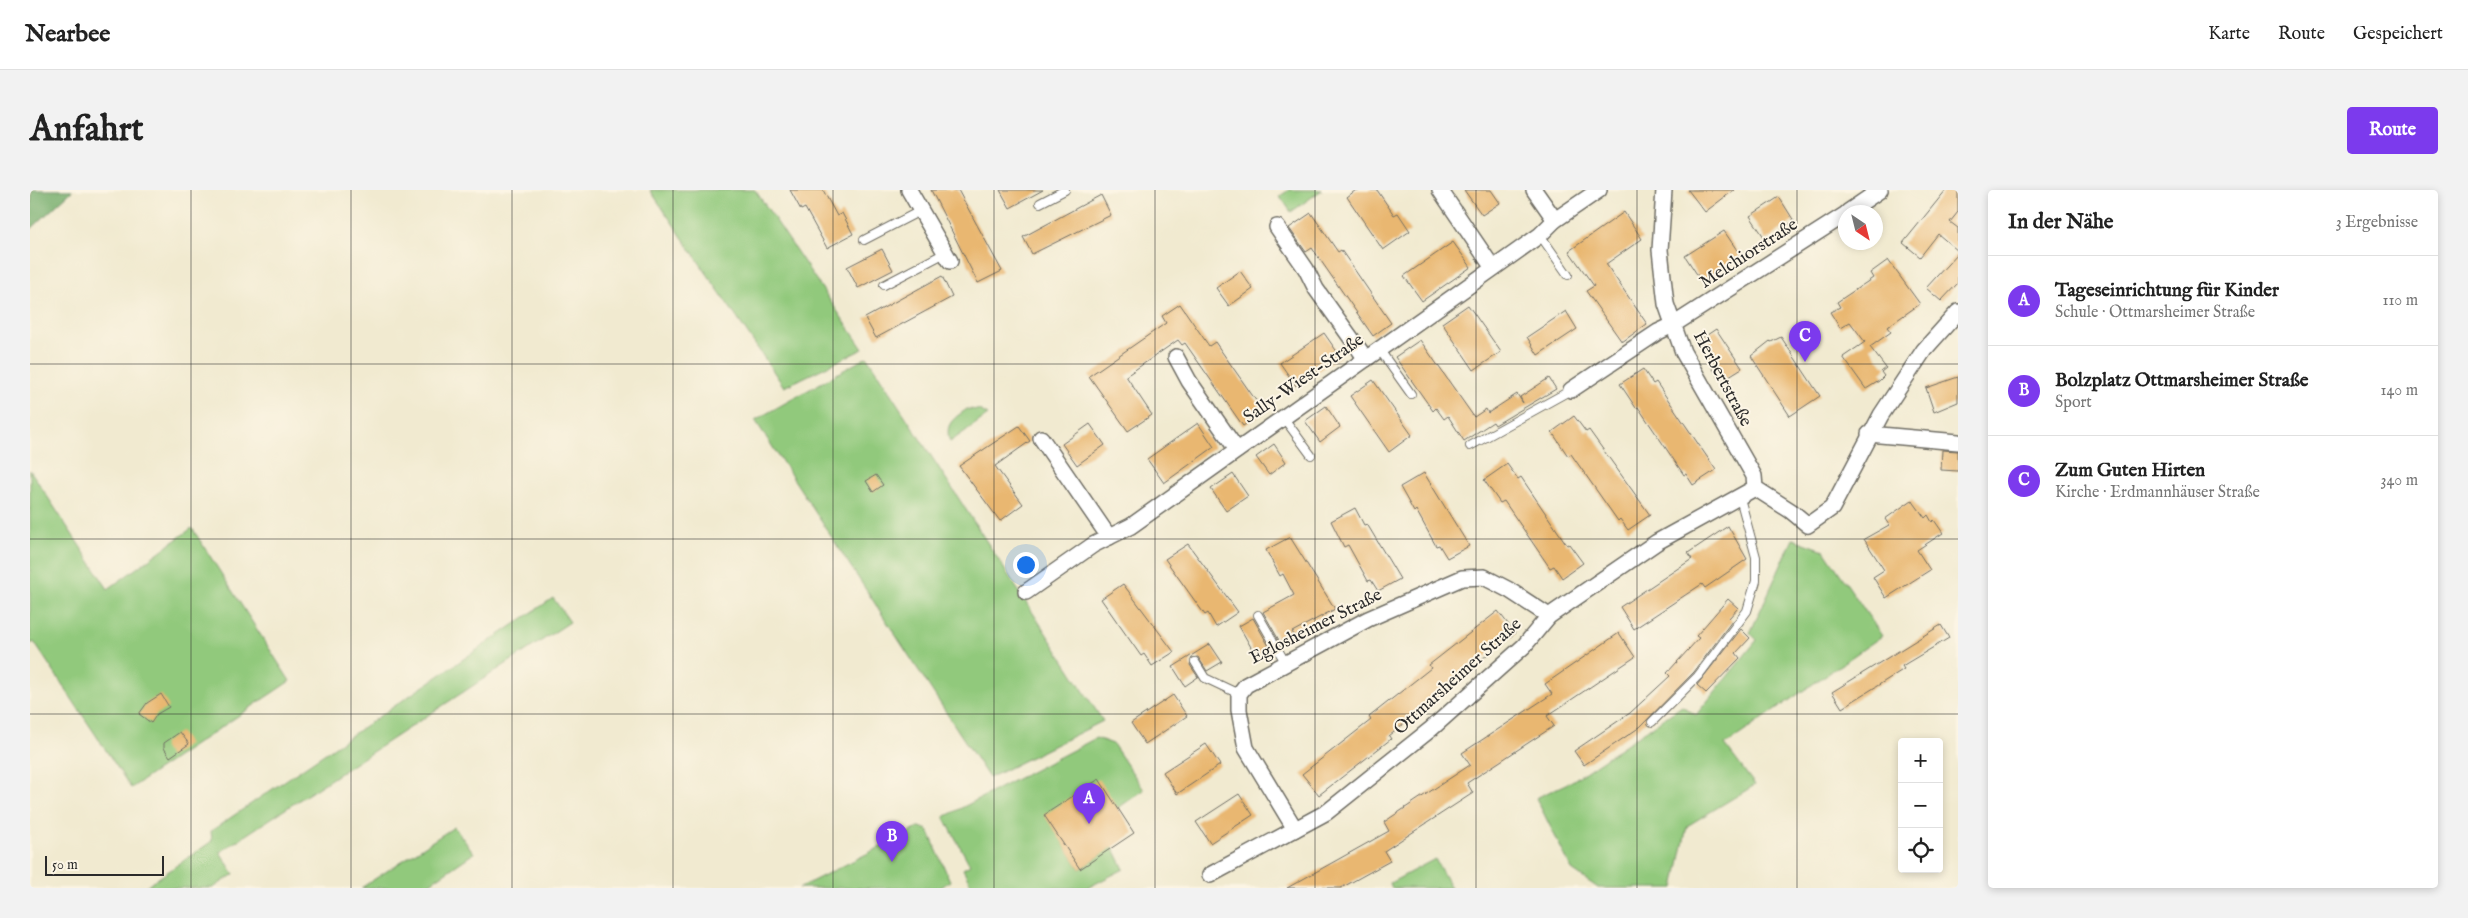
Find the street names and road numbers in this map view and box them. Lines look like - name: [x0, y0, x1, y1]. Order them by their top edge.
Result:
- street label: Melchiorstraße: [1696, 214, 1802, 294]
- street label: Herbertstraße: [1687, 327, 1757, 431]
- street label: Sally-Wiest-Straße: [1239, 329, 1369, 429]
- street label: Eglosheimer Straße: [1246, 584, 1386, 670]
- street label: Ottmarsheimer Straße: [1389, 613, 1527, 741]

